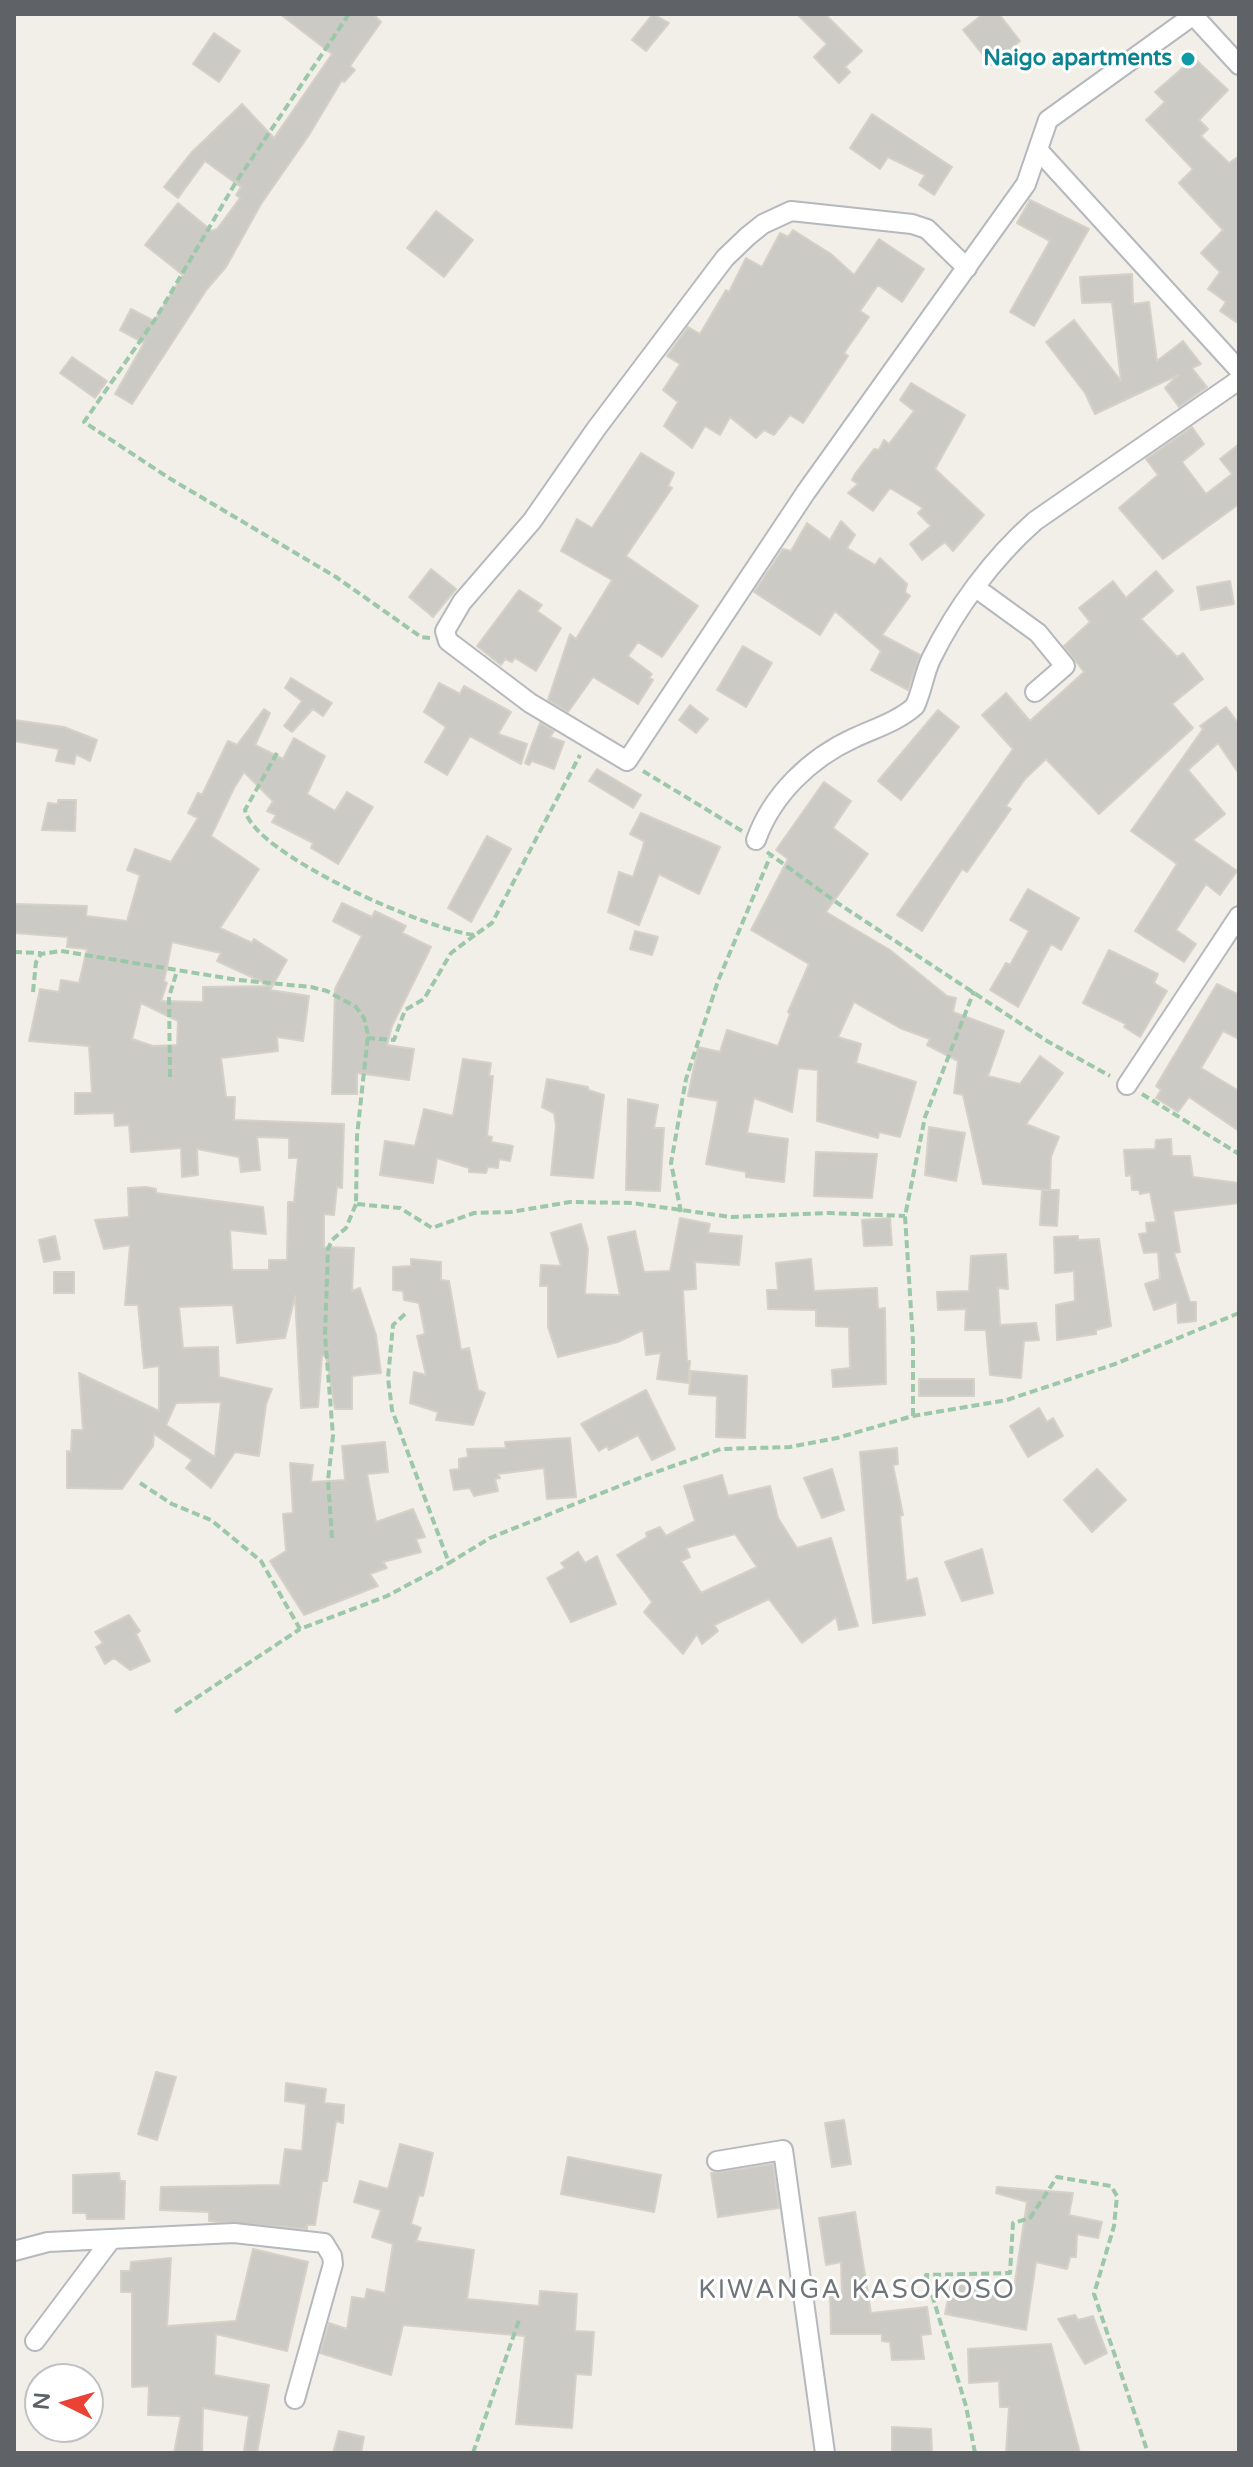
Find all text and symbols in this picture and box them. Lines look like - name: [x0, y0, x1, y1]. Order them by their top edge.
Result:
- place label: Naigo apartments: [983, 46, 1172, 72]
- marker: Naigo apartments: [1179, 50, 1197, 68]
- district label: KIWANGA KASOKOSO: [698, 2275, 1016, 2307]
- north arrow: [24, 2363, 104, 2443]
- text: N: [28, 2391, 56, 2411]

